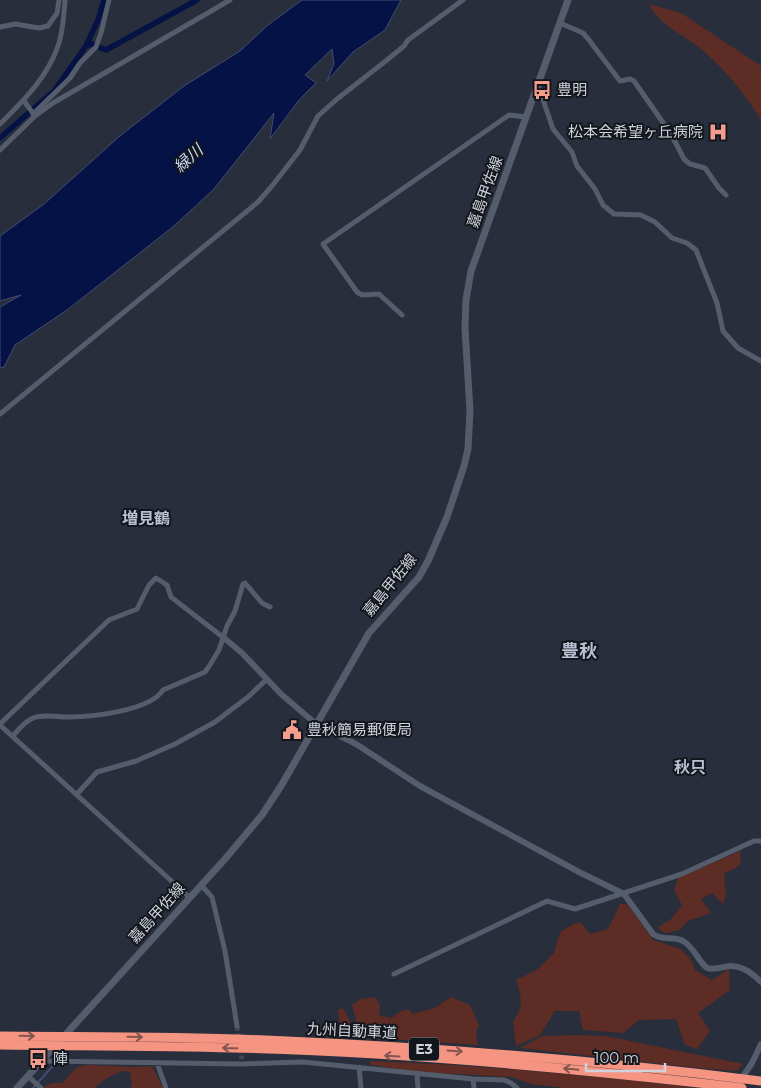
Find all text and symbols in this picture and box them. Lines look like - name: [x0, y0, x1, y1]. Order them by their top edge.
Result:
- bus stop icon: 豊明: [531, 79, 553, 101]
- place label: 豊明: [557, 80, 587, 99]
- hospital icon: 松本会希望ヶ丘病院: [707, 121, 729, 143]
- place label: 松本会希望ヶ丘病院: [568, 122, 703, 141]
- water label: 緑川: [170, 139, 208, 176]
- street label: 嘉島甲佐線: [463, 153, 506, 230]
- district label: 増見鶴: [122, 509, 170, 528]
- street label: 嘉島甲佐線: [359, 550, 421, 620]
- district label: 豊秋: [561, 640, 597, 662]
- public building icon: 豊秋簡易郵便局: [281, 719, 303, 741]
- place label: 豊秋簡易郵便局: [307, 720, 412, 739]
- district label: 秋只: [674, 758, 706, 777]
- street label: 嘉島甲佐線: [124, 878, 189, 947]
- street label: 九州自動車道: [307, 1019, 397, 1042]
- one-way arrow: [18, 1031, 35, 1041]
- one-way arrow: [127, 1033, 143, 1042]
- road number: E3: [409, 1038, 439, 1060]
- scale bar: [586, 1040, 665, 1072]
- one-way arrow: [222, 1043, 238, 1053]
- one-way arrow: [447, 1046, 463, 1055]
- bus stop icon: 陣: [27, 1048, 49, 1070]
- text: 100 m: [594, 1048, 639, 1067]
- place label: 陣: [53, 1049, 68, 1068]
- one-way arrow: [384, 1051, 400, 1060]
- one-way arrow: [564, 1065, 580, 1074]

